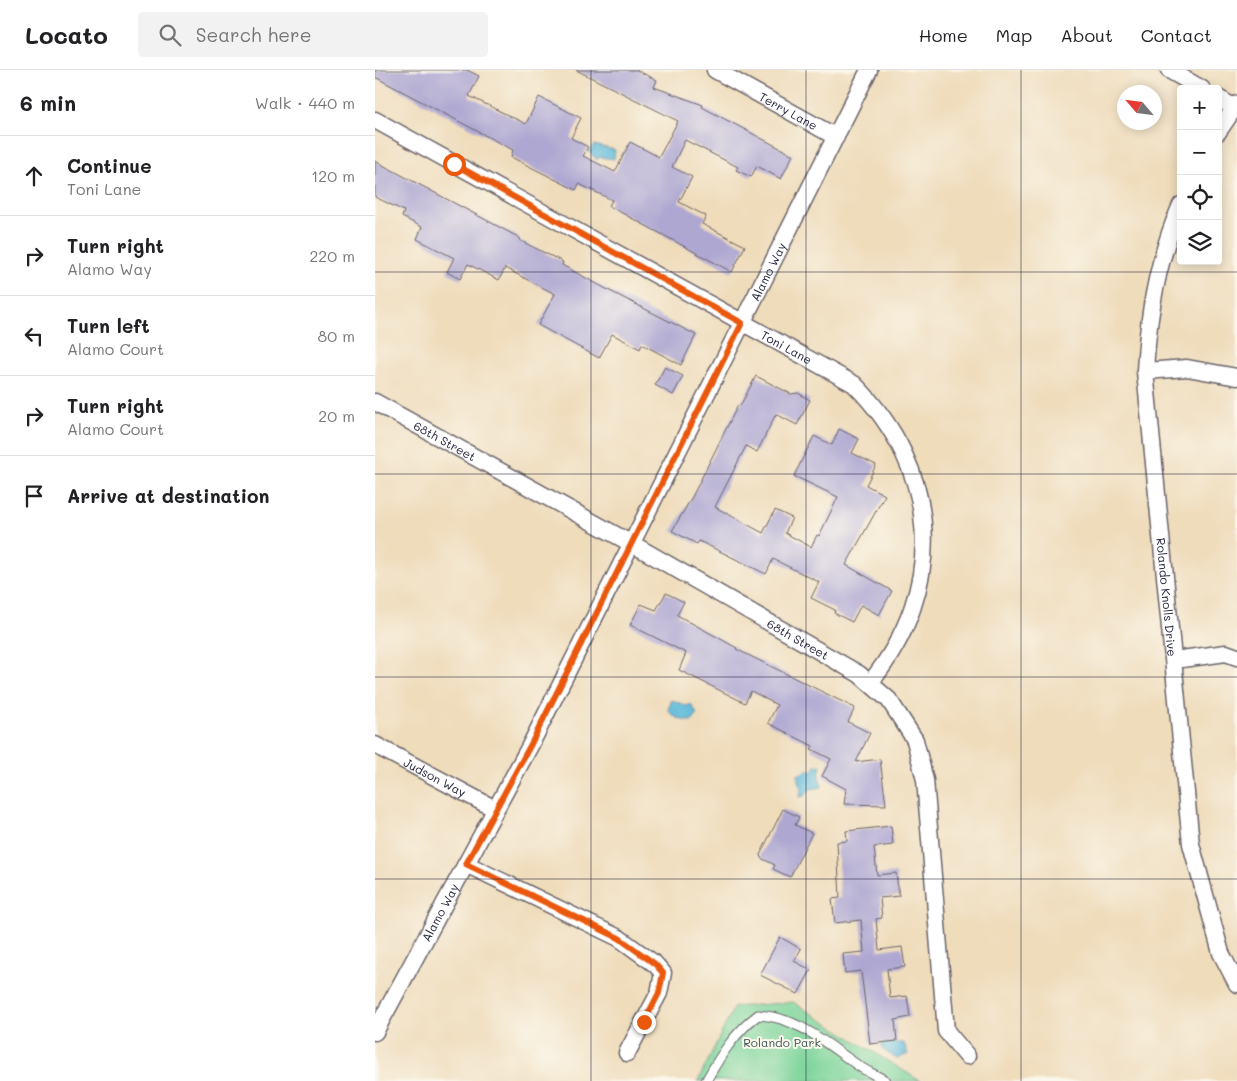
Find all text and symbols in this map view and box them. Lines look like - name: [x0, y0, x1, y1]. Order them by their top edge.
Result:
- search box: [138, 12, 488, 57]
- text: Locato: [25, 19, 108, 50]
- icon: search: [156, 21, 184, 49]
- text: Search here: [196, 22, 311, 47]
- text: Home: [919, 23, 968, 47]
- text: Map: [996, 23, 1032, 47]
- text: About: [1060, 23, 1113, 47]
- text: Contact: [1141, 23, 1212, 47]
- north arrow: [1117, 85, 1162, 130]
- map controls: [1177, 85, 1222, 265]
- button: +: [1177, 85, 1222, 130]
- street label: Terry Lane: [757, 88, 820, 133]
- text: 6 min: [20, 89, 76, 116]
- text: Walk · 440 m: [255, 92, 355, 113]
- button: −: [1177, 130, 1222, 175]
- text: Continue: [67, 153, 152, 178]
- route start: [443, 153, 466, 176]
- icon: ahead: [20, 162, 48, 190]
- text: 120 m: [311, 165, 355, 186]
- button: locate: [1177, 175, 1222, 220]
- text: Toni Lane: [67, 178, 141, 199]
- button: layers: [1177, 220, 1222, 265]
- text: Turn right: [67, 233, 164, 258]
- street label: Alamo Way: [746, 240, 789, 304]
- icon: right: [20, 242, 48, 270]
- text: 220 m: [309, 245, 355, 266]
- text: Alamo Way: [67, 258, 152, 279]
- text: Turn left: [67, 313, 150, 338]
- icon: left: [20, 322, 48, 350]
- text: 80 m: [318, 325, 355, 346]
- street label: Toni Lane: [758, 326, 815, 367]
- text: Alamo Court: [67, 338, 164, 359]
- text: Turn right: [67, 393, 164, 418]
- icon: right: [20, 402, 48, 430]
- text: 20 m: [318, 405, 355, 426]
- street label: 68th Street: [411, 417, 479, 464]
- text: Alamo Court: [67, 418, 164, 439]
- icon: arrive: [20, 482, 48, 510]
- text: Arrive at destination: [67, 483, 270, 508]
- street label: Rolando Knolls Drive: [1153, 537, 1181, 657]
- street label: 68th Street: [764, 615, 832, 663]
- street label: Judson Way: [401, 754, 469, 800]
- street label: Alamo Way: [418, 881, 462, 944]
- route end: [633, 1011, 656, 1034]
- park label: Rolando Park: [743, 1034, 821, 1050]

